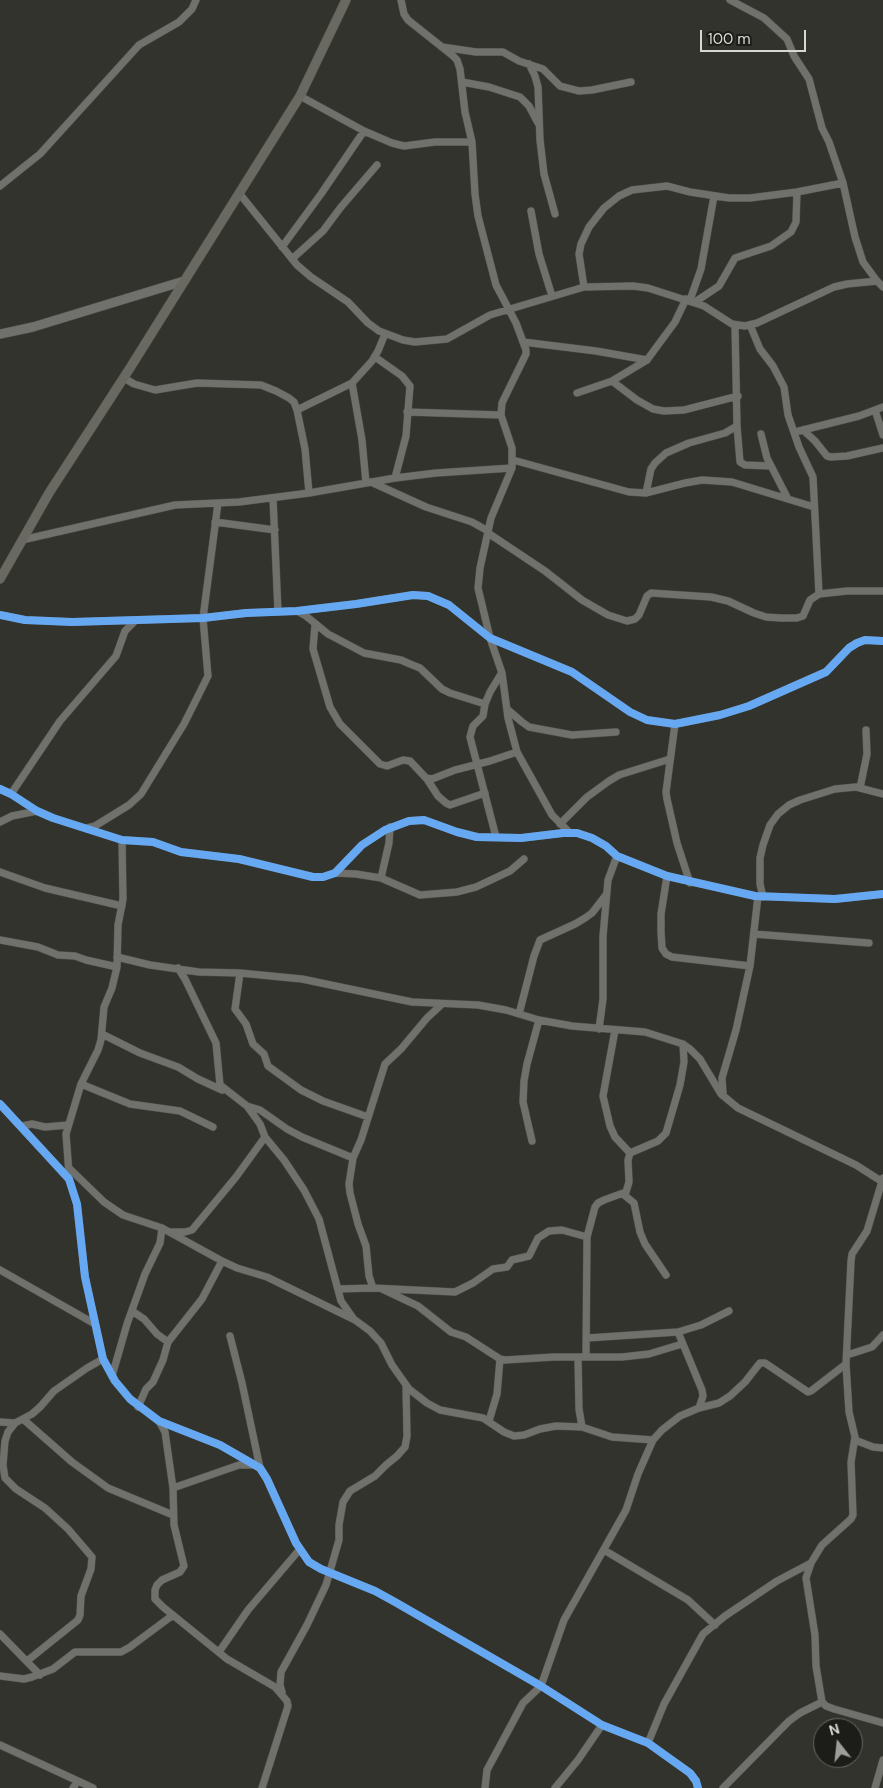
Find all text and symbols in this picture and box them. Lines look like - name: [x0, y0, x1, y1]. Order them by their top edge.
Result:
- scale bar: [703, 20, 809, 52]
- text: 100 m: [708, 29, 751, 49]
- north arrow: [813, 1718, 863, 1768]
- text: N: [827, 1719, 842, 1740]

